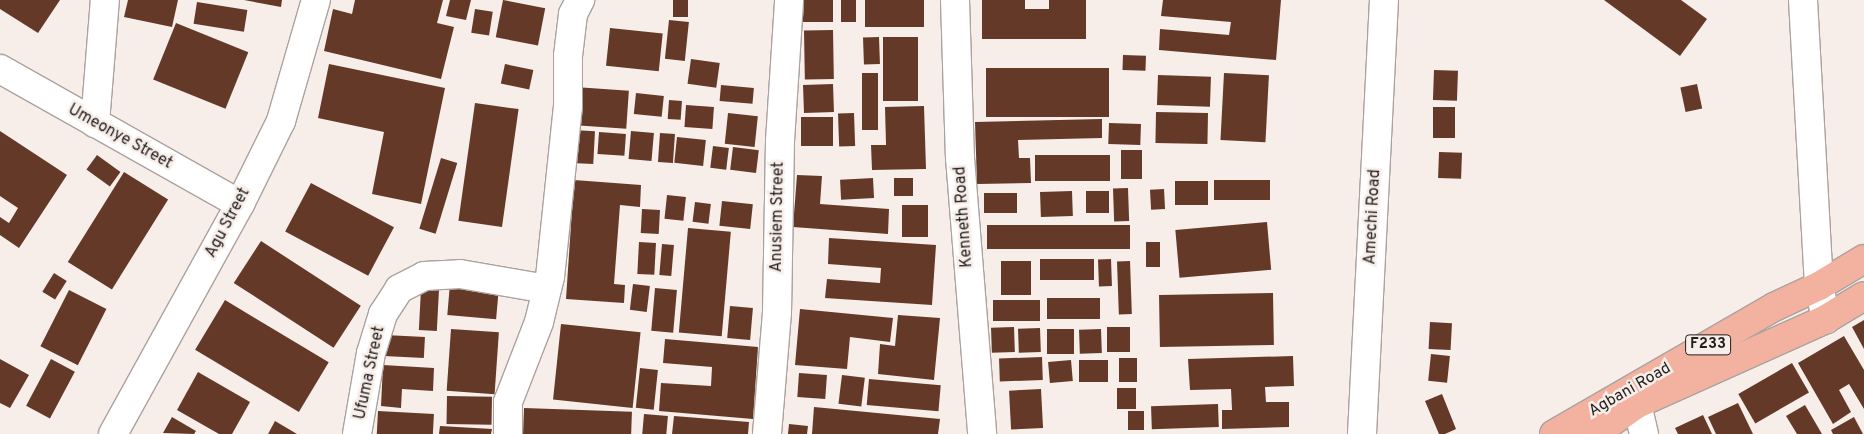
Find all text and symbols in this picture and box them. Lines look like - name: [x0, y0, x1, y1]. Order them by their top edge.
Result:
- street label: Umeonye Street: [64, 100, 176, 174]
- street label: Anusiem Street: [767, 162, 789, 272]
- street label: Kenneth Road: [951, 166, 977, 268]
- street label: Amechi Road: [1361, 169, 1385, 265]
- street label: Agu Street: [202, 185, 254, 261]
- street label: Ufuma Street: [351, 325, 389, 421]
- road number: F233: [1684, 332, 1732, 358]
- street label: Agbani Road: [1586, 359, 1674, 421]

